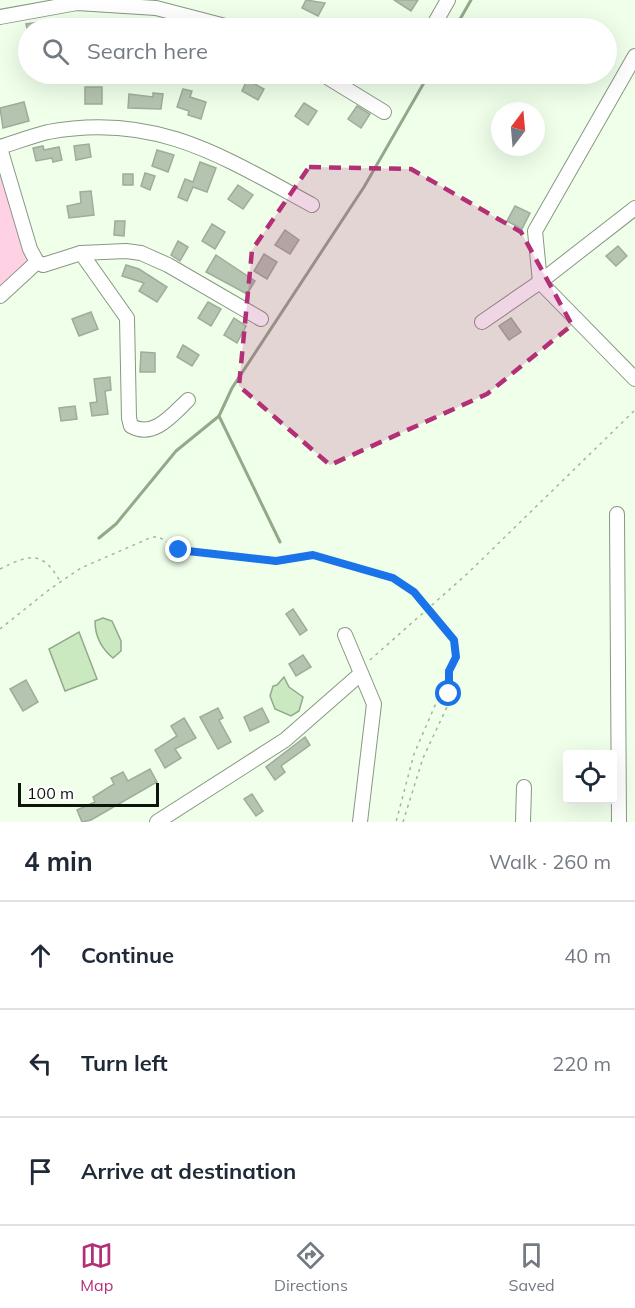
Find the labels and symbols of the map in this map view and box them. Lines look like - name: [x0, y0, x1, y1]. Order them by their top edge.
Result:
- north arrow: [491, 102, 545, 156]
- route end: [165, 536, 191, 562]
- route start: [435, 680, 461, 706]
- scale bar: [18, 780, 159, 808]

